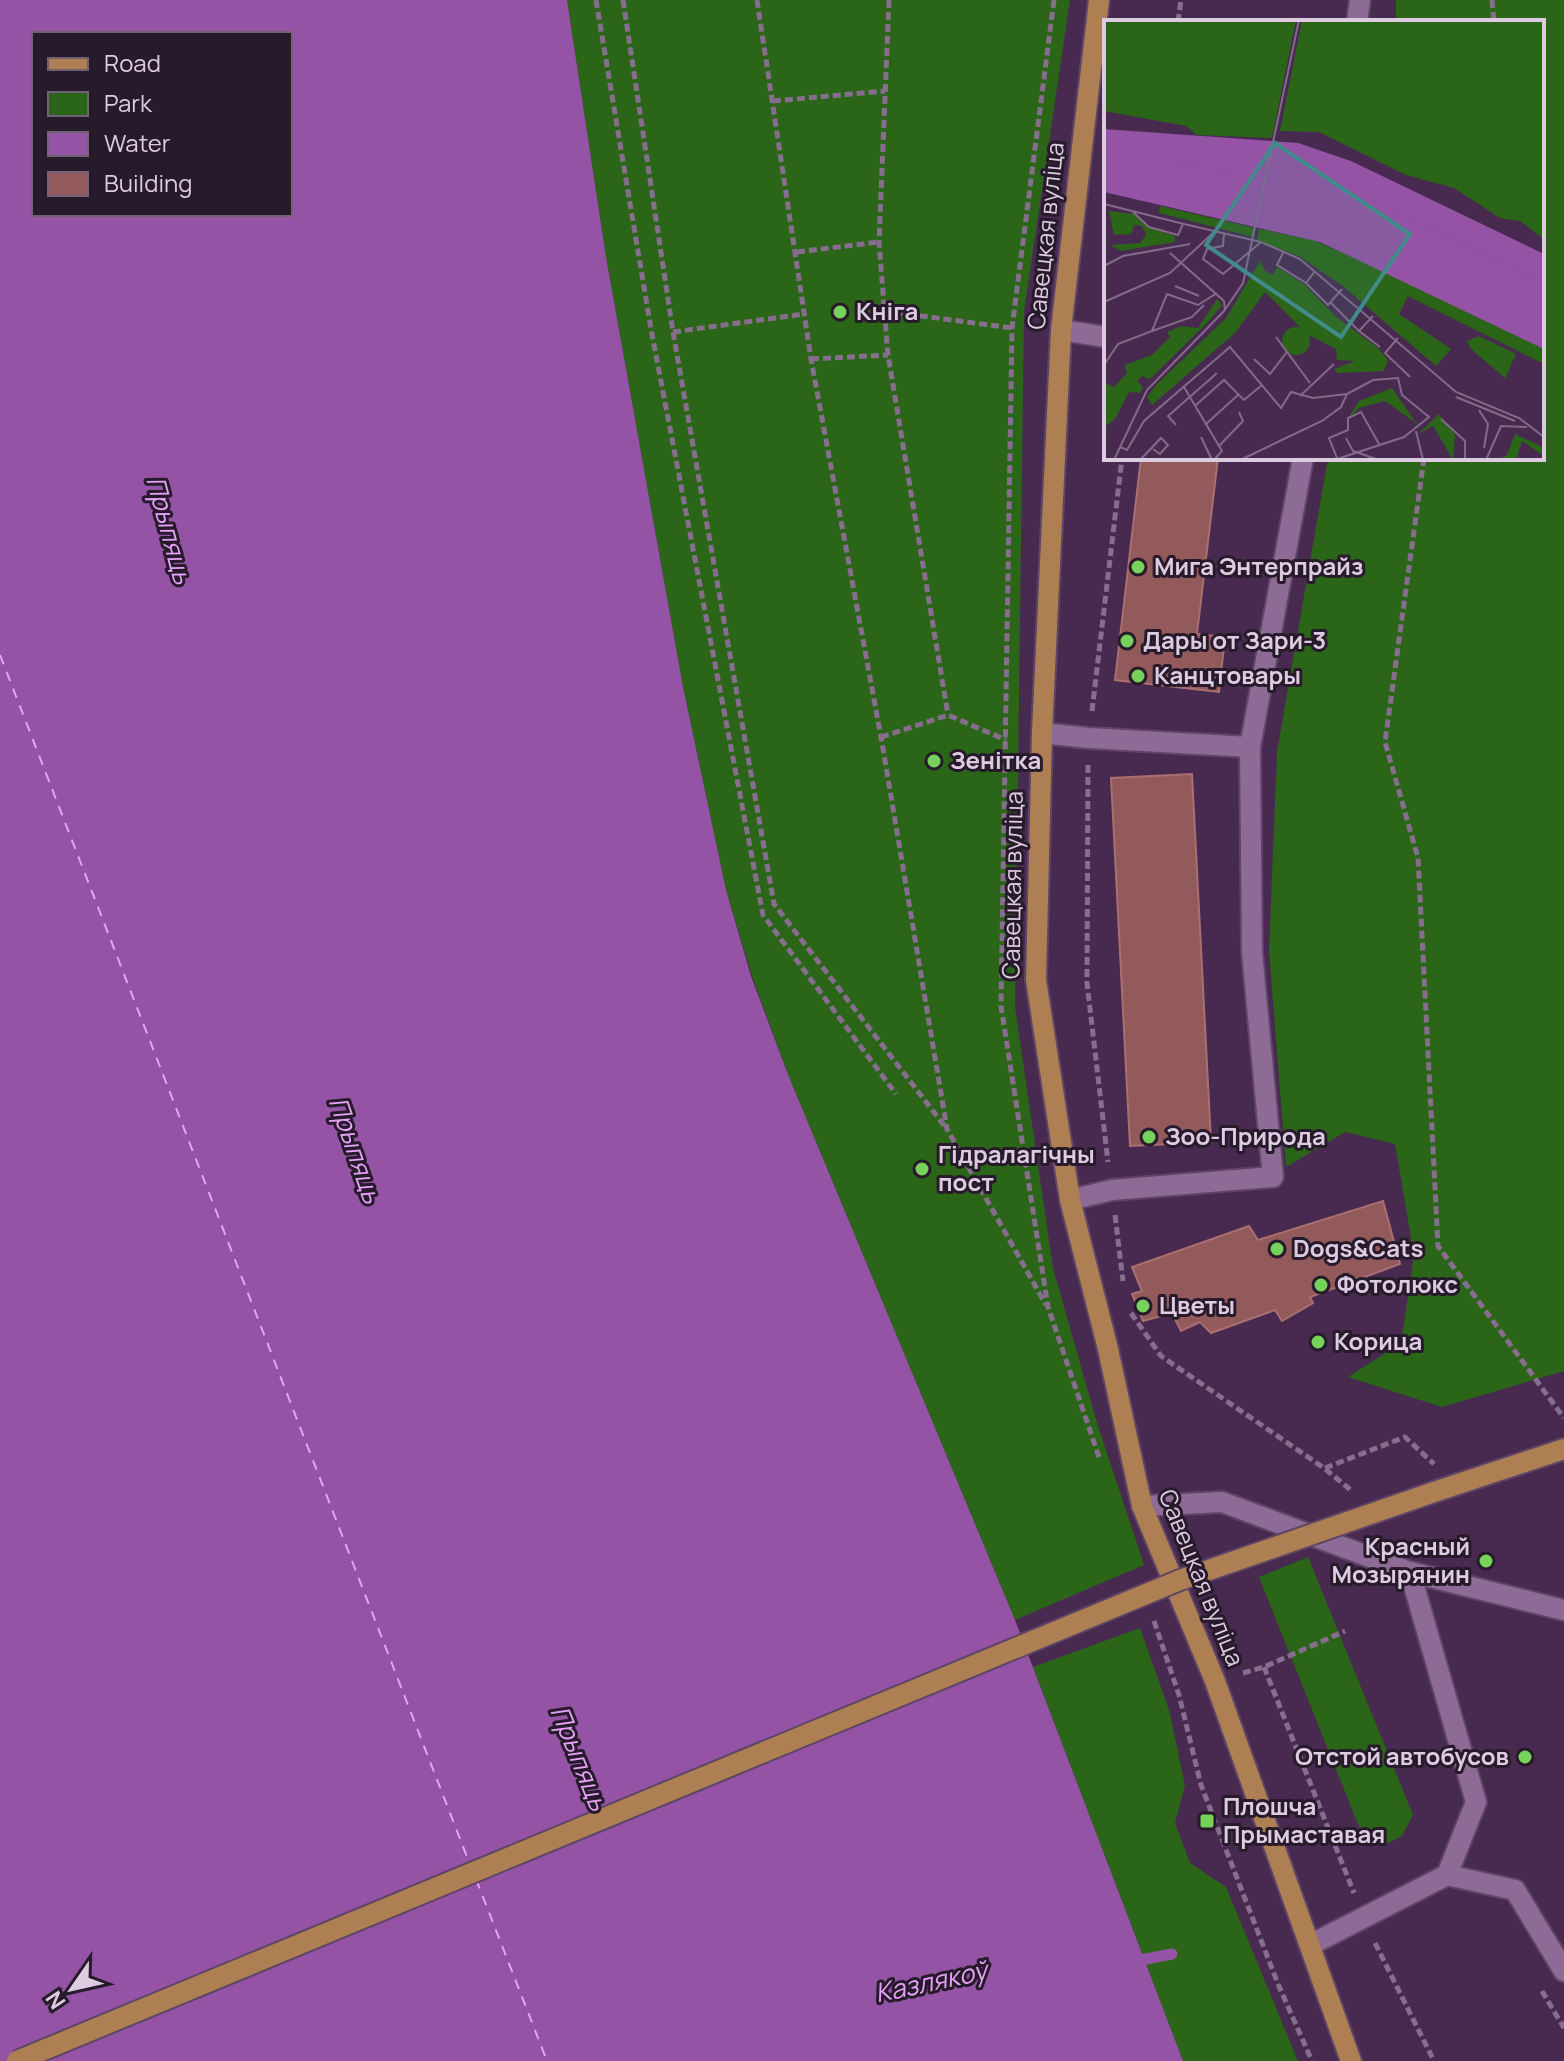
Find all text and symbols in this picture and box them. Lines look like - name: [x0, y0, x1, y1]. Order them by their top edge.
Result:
- inset map: [1104, 20, 1544, 460]
- legend: [32, 32, 292, 216]
- text: Road: [104, 46, 161, 79]
- text: Park: [104, 86, 153, 119]
- text: Water: [104, 126, 171, 159]
- street label: Савецкая вуліца: [1018, 141, 1071, 331]
- text: Building: [104, 166, 192, 199]
- place label: Кніга: [856, 294, 918, 327]
- marker: Кніга: [831, 303, 849, 321]
- water label: Прыпяць: [138, 472, 202, 589]
- place label: Мига Энтерпрайз: [1154, 549, 1363, 582]
- marker: Мига Энтерпрайз: [1129, 558, 1147, 576]
- place label: Дары от Зари-3: [1143, 623, 1326, 656]
- marker: Дары от Зари-3: [1118, 632, 1136, 650]
- place label: Канцтовары: [1154, 658, 1301, 691]
- marker: Канцтовары: [1129, 667, 1147, 685]
- place label: Зенітка: [950, 743, 1041, 776]
- marker: Зенітка: [925, 752, 943, 770]
- street label: Савецкая вуліца: [993, 791, 1030, 979]
- water label: Прыпяць: [321, 1092, 391, 1209]
- place label: Зоо-Природа: [1165, 1119, 1326, 1152]
- marker: Зоо-Природа: [1140, 1128, 1158, 1146]
- place label: Гідралагічны пост: [938, 1137, 1095, 1198]
- marker: Гідралагічны пост: [913, 1160, 931, 1178]
- place label: Dogs&Cats: [1293, 1231, 1423, 1264]
- marker: Dogs&Cats: [1268, 1240, 1286, 1258]
- place label: Фотолюкс: [1337, 1267, 1458, 1300]
- marker: Фотолюкс: [1312, 1276, 1330, 1294]
- place label: Цветы: [1159, 1288, 1235, 1321]
- marker: Цветы: [1134, 1297, 1152, 1315]
- place label: Корица: [1334, 1324, 1422, 1357]
- marker: Корица: [1309, 1333, 1327, 1351]
- street label: Савецкая вуліца: [1152, 1484, 1253, 1671]
- place label: Красный Мозырянин: [1332, 1529, 1470, 1590]
- marker: Красный Мозырянин: [1477, 1552, 1495, 1570]
- water label: Прыпяць: [543, 1700, 618, 1816]
- place label: Отстой автобусов: [1295, 1739, 1509, 1772]
- marker: Отстой автобусов: [1516, 1748, 1534, 1766]
- place label: Плошча Прымаставая: [1223, 1789, 1385, 1850]
- marker: Плошча Прымаставая: [1198, 1812, 1216, 1830]
- north arrow: [32, 1949, 112, 2029]
- water label: Казлякоў: [871, 1951, 993, 2010]
- text: N: [39, 1985, 72, 2015]

